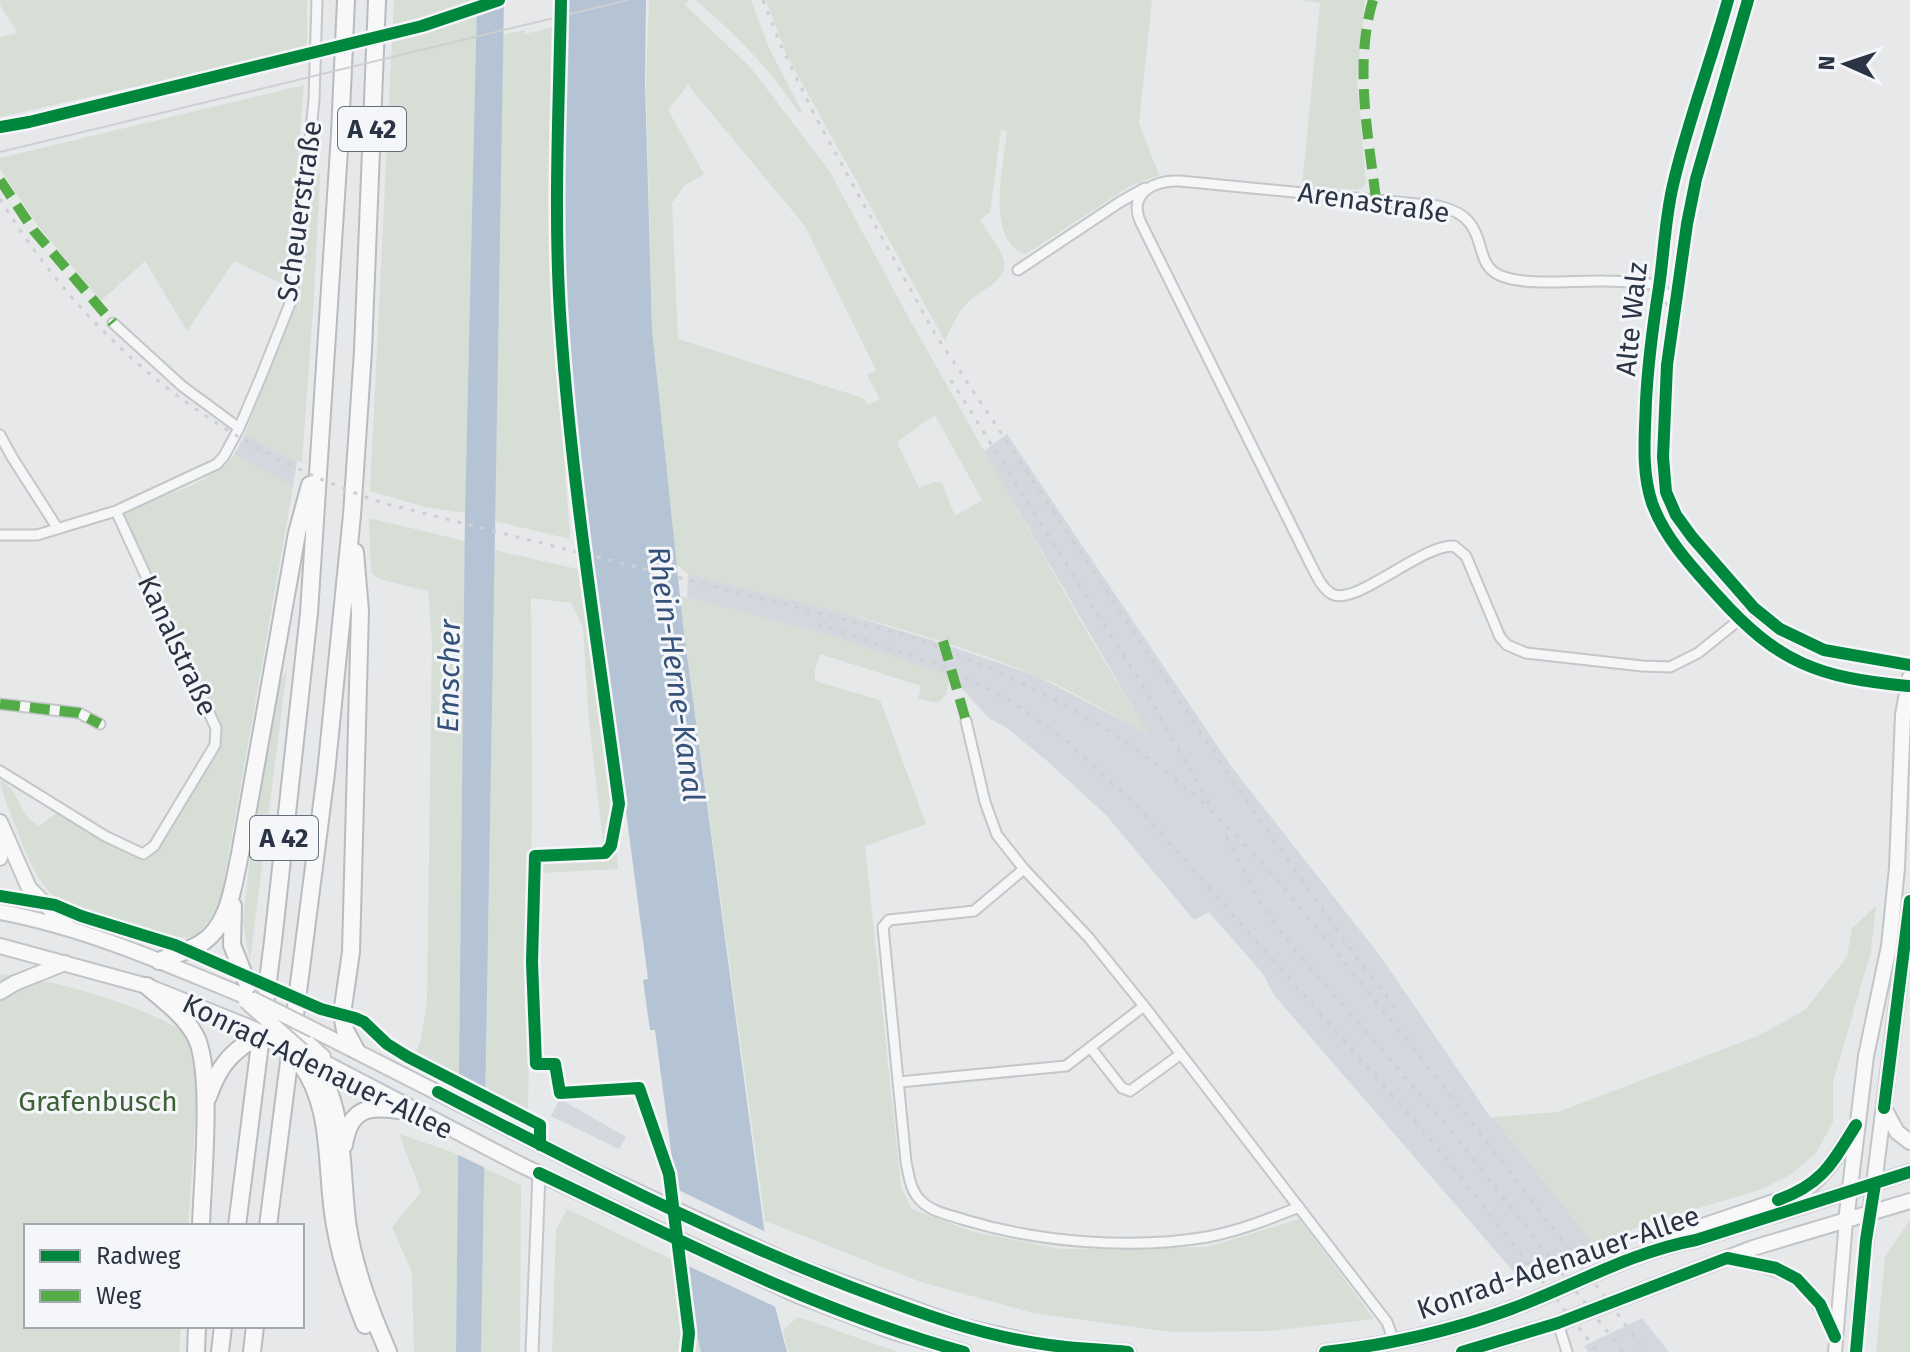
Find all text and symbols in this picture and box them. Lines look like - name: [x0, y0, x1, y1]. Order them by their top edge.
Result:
- north arrow: [1806, 24, 1886, 104]
- text: N: [1813, 55, 1840, 71]
- road number: A 42: [338, 107, 406, 151]
- street label: Scheuerstraße: [270, 118, 329, 304]
- street label: Arenastraße: [1296, 176, 1452, 229]
- street label: Alte Walz: [1609, 260, 1654, 378]
- water label: Rhein-Herne-Kanal: [640, 544, 712, 804]
- street label: Kanalstraße: [131, 570, 224, 721]
- water label: Emscher: [430, 617, 468, 733]
- road number: A 42: [250, 816, 318, 860]
- street label: Konrad-Adenauer-Allee: [177, 987, 458, 1146]
- park label: Grafenbusch: [18, 1085, 178, 1118]
- street label: Konrad-Adenauer-Allee: [1413, 1199, 1704, 1326]
- legend: [24, 1224, 304, 1328]
- text: Radweg: [96, 1242, 181, 1270]
- text: Weg: [96, 1282, 142, 1310]

